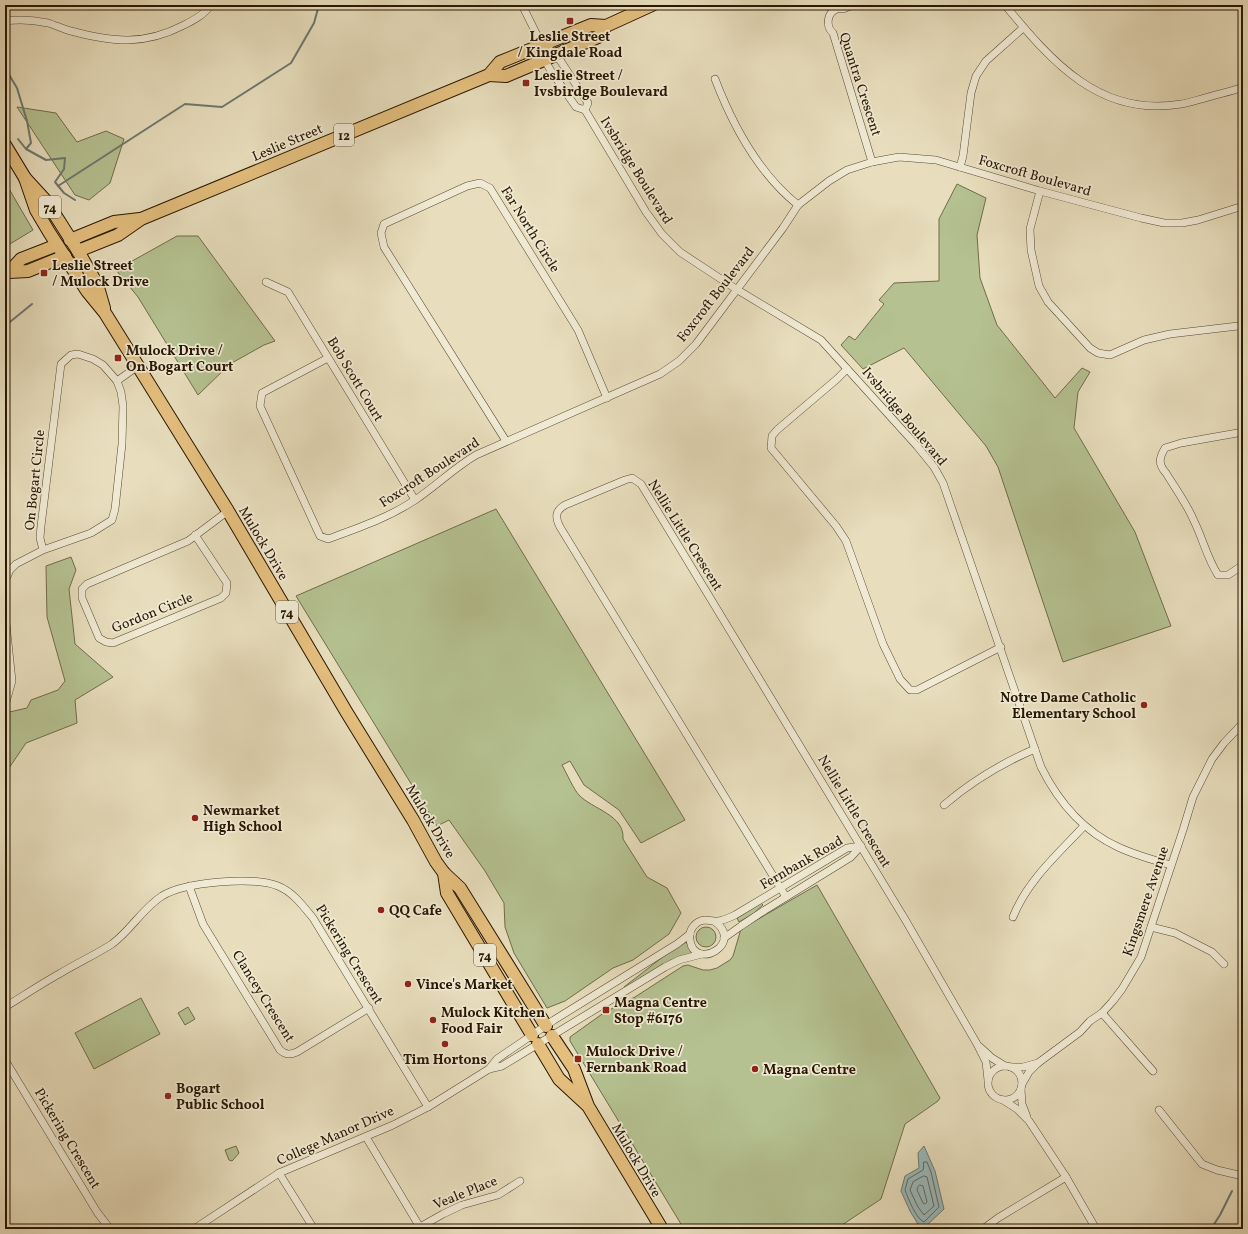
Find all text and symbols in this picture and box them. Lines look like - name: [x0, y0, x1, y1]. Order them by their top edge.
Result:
- marker: Leslie Street / Kingdale Road: [565, 16, 575, 26]
- place label: Leslie Street / Kingdale Road: [518, 28, 623, 63]
- street label: Quantra Crescent: [834, 30, 885, 139]
- place label: Leslie Street / Ivsbirdge Boulevard: [534, 67, 668, 102]
- marker: Leslie Street / Ivsbirdge Boulevard: [521, 78, 531, 88]
- street label: Ivsbridge Boulevard: [595, 113, 677, 228]
- street label: Leslie Street: [249, 120, 326, 167]
- road number: 12: [334, 124, 354, 146]
- street label: Foxcroft Boulevard: [976, 151, 1093, 202]
- street label: Far North Circle: [496, 183, 564, 277]
- road number: 74: [39, 196, 61, 218]
- street label: Foxcroft Boulevard: [673, 243, 760, 347]
- place label: Leslie Street / Mulock Drive: [52, 257, 149, 292]
- marker: Leslie Street / Mulock Drive: [39, 268, 49, 278]
- street label: Bob Scott Court: [322, 334, 388, 426]
- place label: Mulock Drive / On Bogart Court: [126, 342, 233, 377]
- marker: Mulock Drive / On Bogart Court: [113, 353, 123, 363]
- street label: Ivsbridge Boulevard: [857, 364, 951, 470]
- street label: On Bogart Circle: [21, 428, 50, 531]
- street label: Foxcroft Boulevard: [376, 434, 484, 513]
- street label: Nellie Little Crescent: [643, 476, 727, 595]
- street label: Mulock Drive: [233, 503, 292, 584]
- street label: Gordon Circle: [109, 588, 196, 638]
- road number: 74: [276, 601, 298, 623]
- place label: Notre Dame Catholic Elementary School: [1000, 689, 1136, 724]
- marker: Notre Dame Catholic Elementary School: [1139, 700, 1149, 710]
- street label: Nellie Little Crescent: [813, 752, 895, 872]
- street label: Mulock Drive: [400, 781, 459, 862]
- place label: Newmarket High School: [203, 802, 282, 837]
- marker: Newmarket High School: [190, 813, 200, 823]
- street label: Fernbank Road: [757, 832, 847, 895]
- street label: Kingsmere Avenue: [1119, 844, 1174, 959]
- street label: Pickering Crescent: [310, 901, 387, 1008]
- place label: QQ Cafe: [389, 902, 442, 921]
- marker: QQ Cafe: [376, 905, 386, 915]
- road number: 74: [474, 944, 496, 966]
- street label: Clancey Crescent: [227, 947, 299, 1046]
- place label: Vince's Market: [416, 976, 513, 995]
- marker: Vince's Market: [403, 979, 413, 989]
- place label: Magna Centre Stop #6176: [614, 994, 707, 1029]
- place label: Mulock Kitchen Food Fair: [441, 1004, 545, 1039]
- marker: Magna Centre Stop #6176: [601, 1005, 611, 1015]
- marker: Mulock Kitchen Food Fair: [428, 1015, 438, 1025]
- marker: Tim Hortons: [440, 1039, 450, 1049]
- place label: Mulock Drive / Fernbank Road: [586, 1043, 687, 1078]
- place label: Tim Hortons: [403, 1051, 487, 1070]
- marker: Mulock Drive / Fernbank Road: [573, 1054, 583, 1064]
- place label: Magna Centre: [763, 1061, 856, 1080]
- marker: Magna Centre: [750, 1064, 760, 1074]
- place label: Bogart Public School: [176, 1080, 265, 1115]
- street label: Pickering Crescent: [29, 1085, 104, 1193]
- marker: Bogart Public School: [163, 1091, 173, 1101]
- street label: College Manor Drive: [274, 1102, 398, 1171]
- street label: Mulock Drive: [606, 1120, 665, 1201]
- street label: Veale Place: [431, 1172, 501, 1215]

